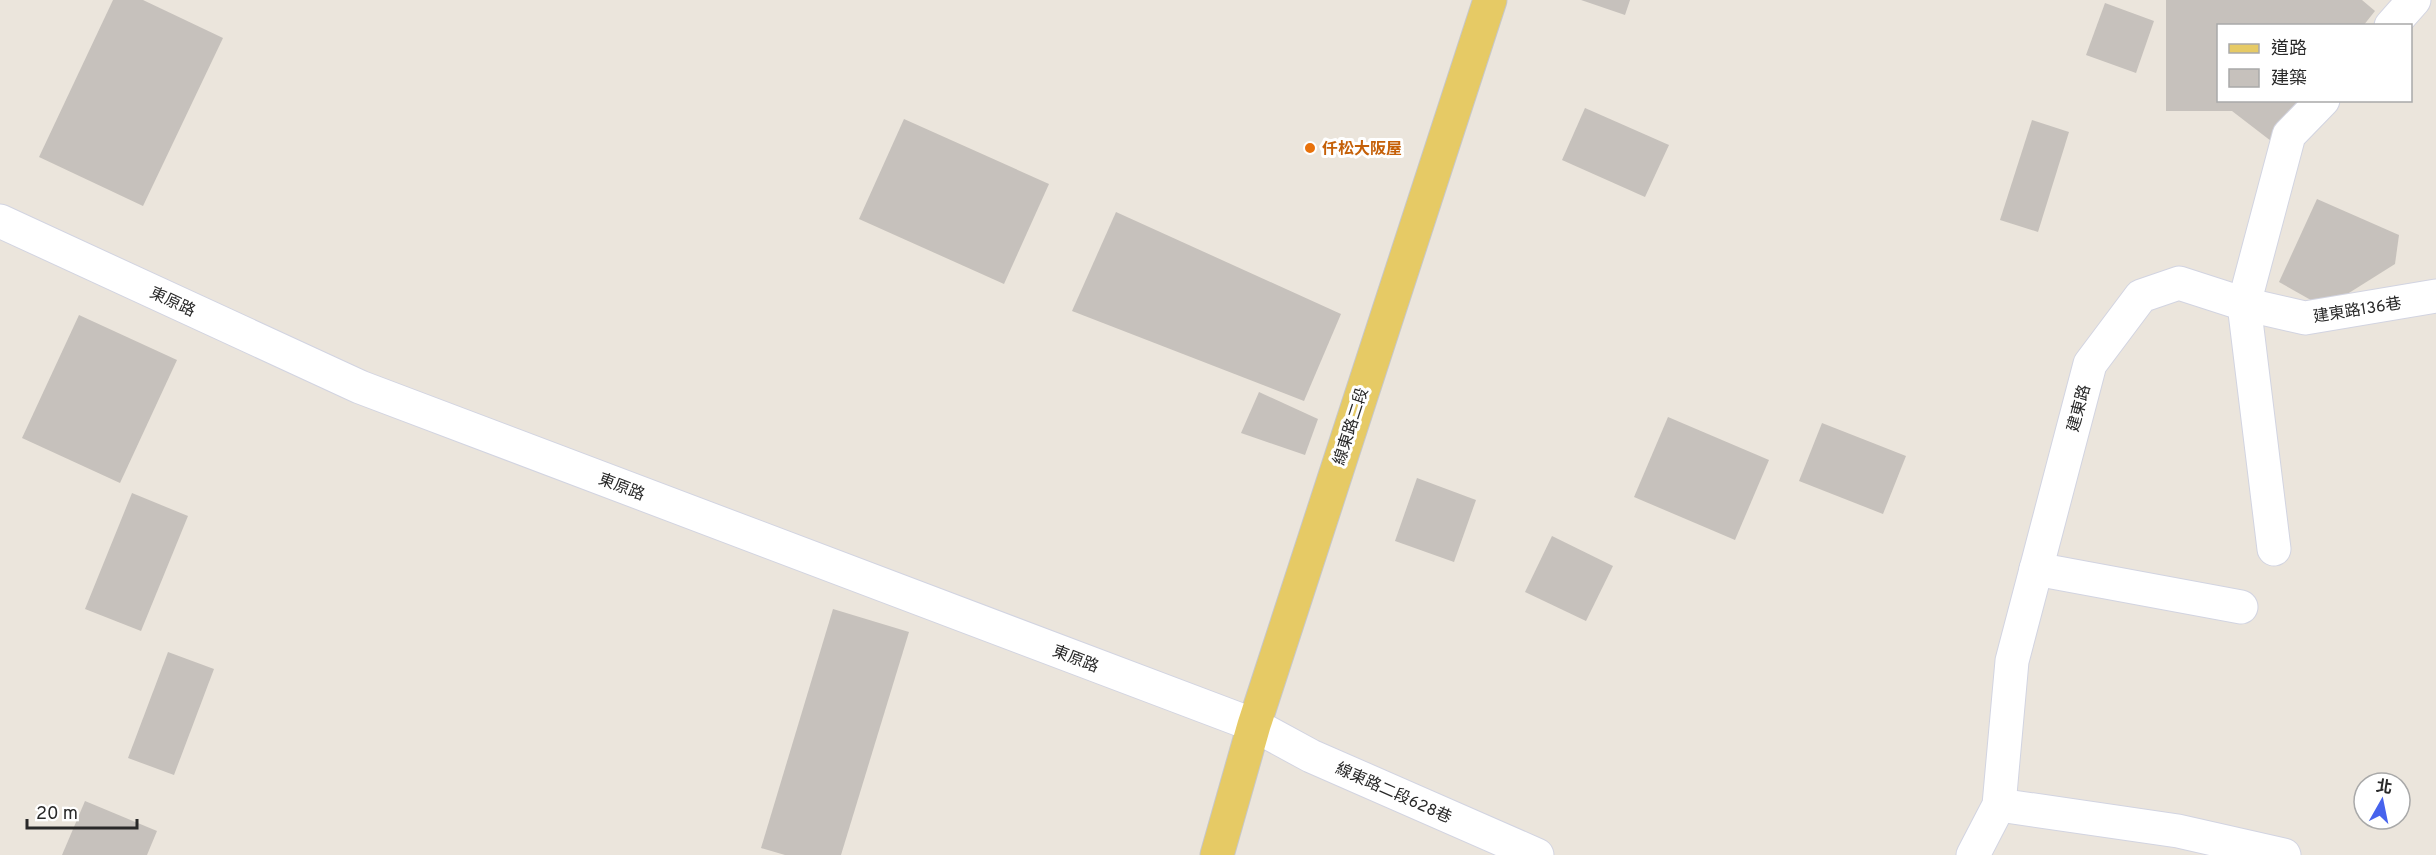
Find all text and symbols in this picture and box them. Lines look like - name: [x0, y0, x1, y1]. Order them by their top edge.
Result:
- legend: [2217, 24, 2412, 102]
- text: 道路: [2271, 38, 2307, 61]
- text: 建築: [2271, 68, 2307, 91]
- place label: 仟松大阪屋: [1322, 140, 1402, 160]
- marker: 仟松大阪屋: [1303, 141, 1317, 155]
- street label: 東原路: [146, 284, 198, 322]
- street label: 建東路136巷: [2312, 294, 2403, 328]
- street label: 建東路: [2064, 383, 2096, 434]
- street label: 線東路二段: [1330, 385, 1374, 468]
- street label: 東原路: [595, 470, 647, 506]
- street label: 東原路: [1049, 642, 1101, 678]
- street label: 線東路二段628巷: [1332, 759, 1454, 828]
- north arrow: [2352, 771, 2412, 831]
- text: 北: [2375, 777, 2394, 799]
- scale bar: [27, 792, 136, 830]
- text: 20 m: [36, 803, 78, 826]

